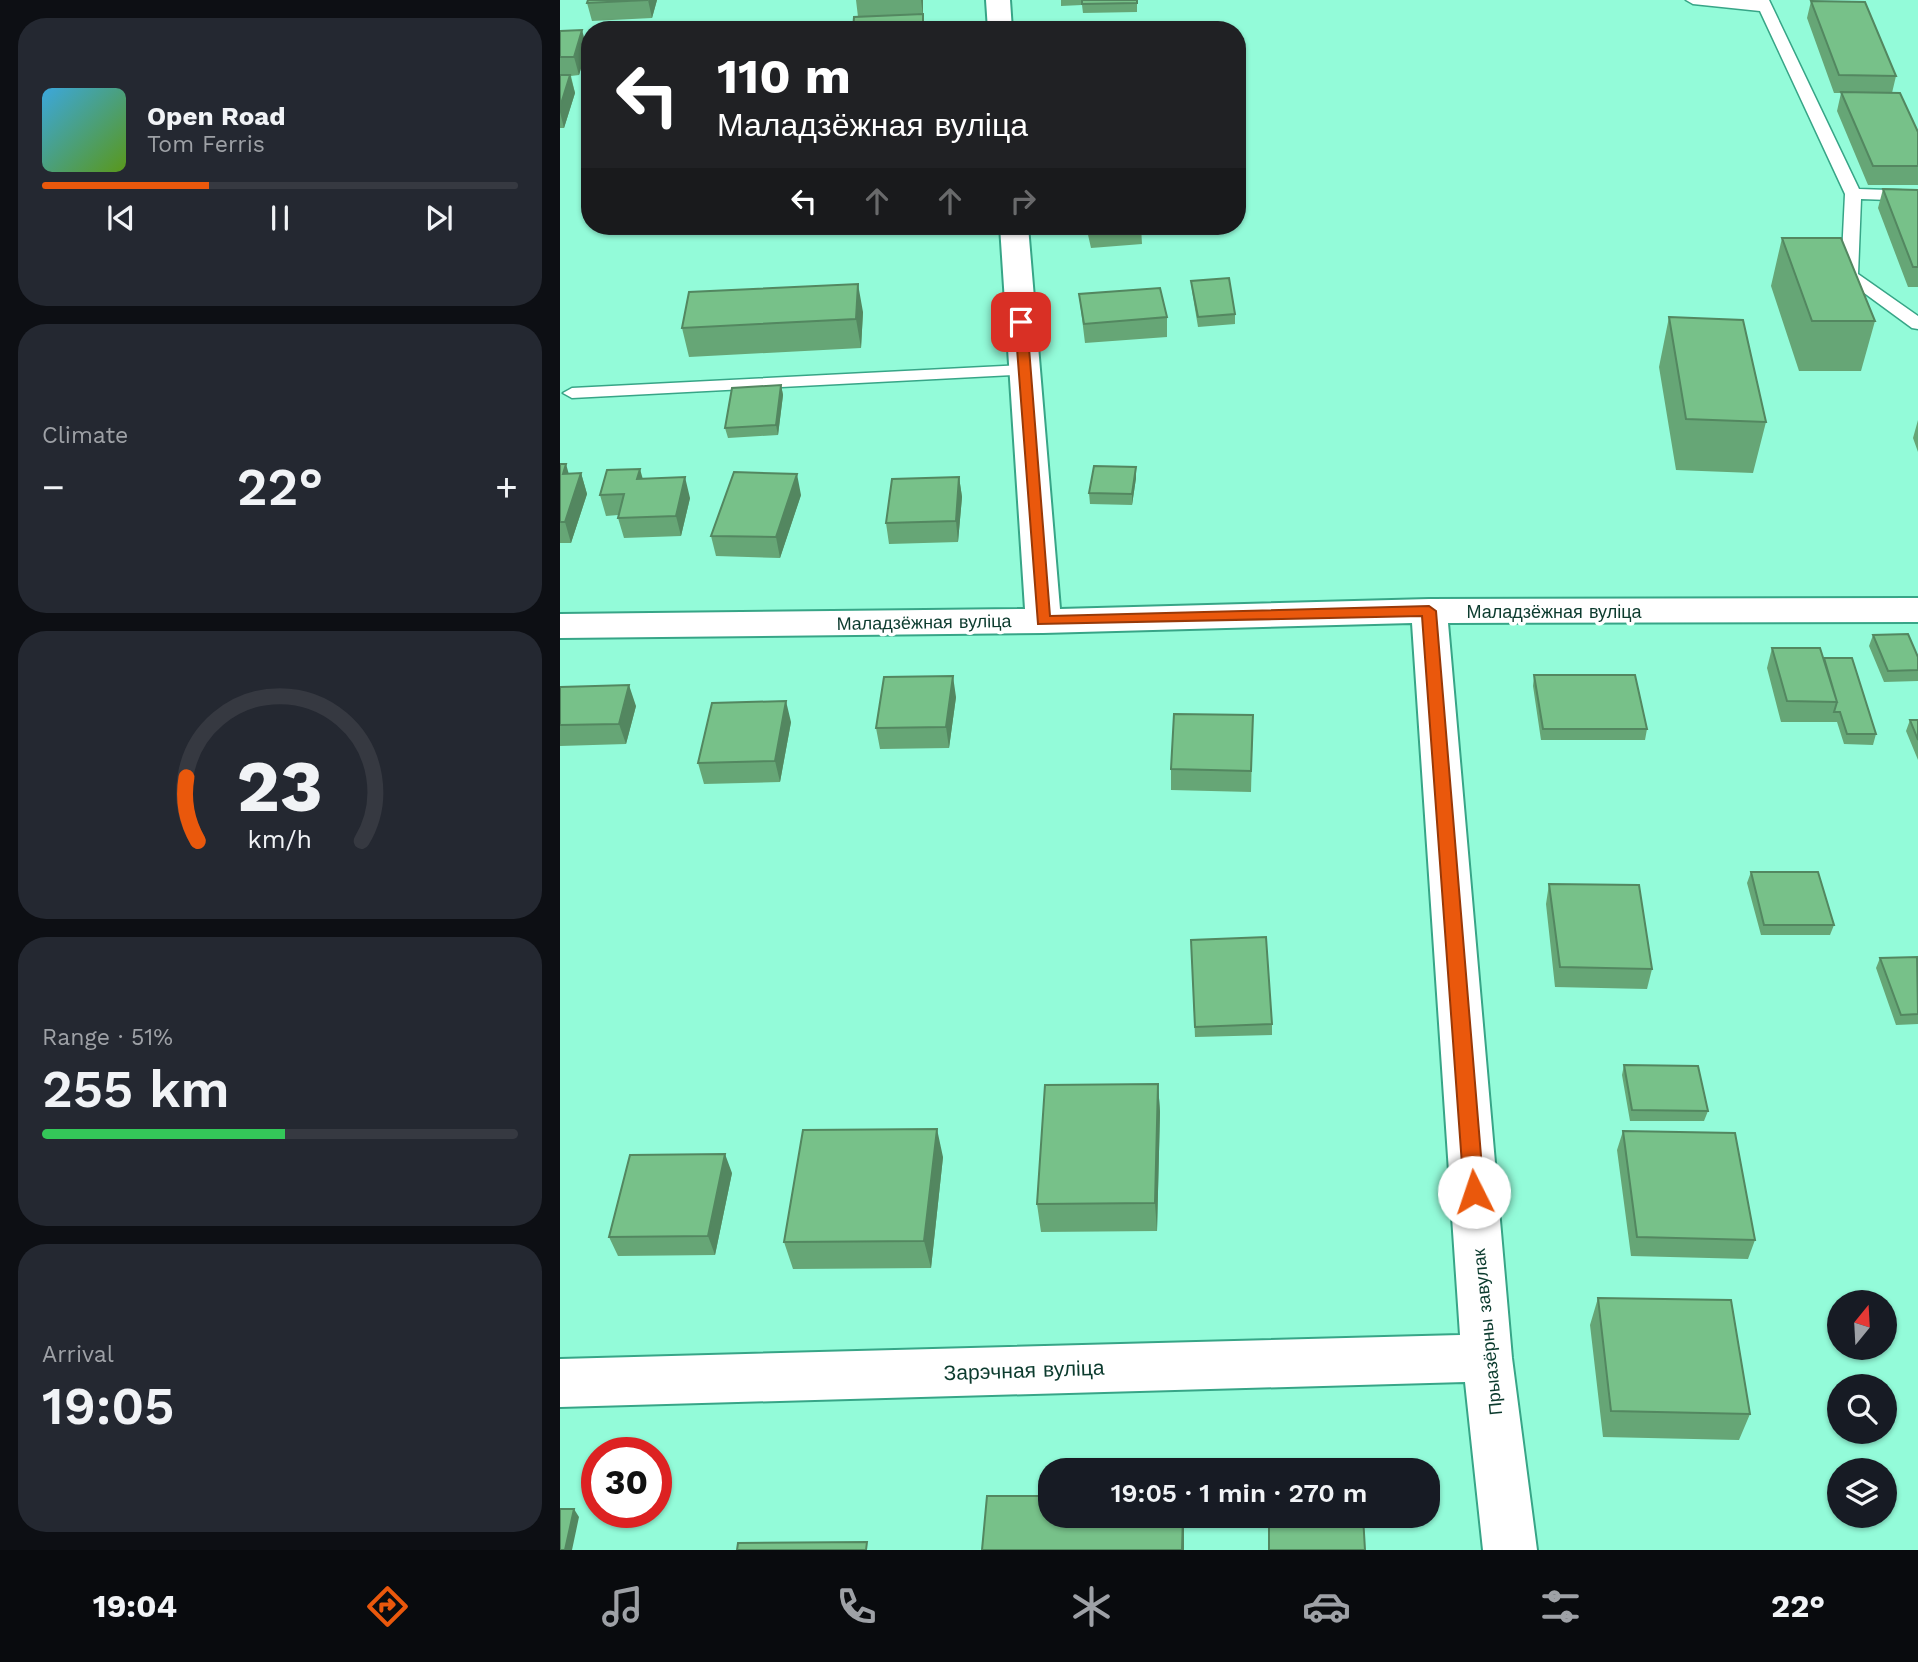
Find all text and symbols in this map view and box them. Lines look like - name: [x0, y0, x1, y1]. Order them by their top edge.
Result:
- text: 110 m: [717, 47, 851, 105]
- icon: left: [602, 49, 693, 140]
- text: Open Road: [147, 101, 285, 131]
- text: Маладзёжная вуліца: [717, 106, 1028, 144]
- text: Tom Ferris: [147, 131, 265, 158]
- icon: left: [785, 182, 823, 220]
- icon: ahead: [858, 182, 896, 220]
- icon: ahead: [931, 182, 969, 220]
- icon: right: [1004, 182, 1042, 220]
- icon: previous: [102, 199, 140, 237]
- icon: pause: [261, 199, 299, 237]
- icon: next: [420, 199, 458, 237]
- pin: [991, 292, 1051, 352]
- icon: arrive: [1002, 303, 1040, 341]
- text: Climate: [42, 422, 128, 449]
- text: 22°: [237, 457, 323, 518]
- text: −: [42, 465, 65, 509]
- text: +: [495, 465, 518, 509]
- street label: Маладзёжная вуліца: [1467, 601, 1642, 622]
- street label: Маладзёжная вуліца: [836, 610, 1013, 634]
- text: 23: [237, 743, 323, 829]
- text: km/h: [248, 825, 312, 854]
- text: Range · 51%: [42, 1024, 173, 1051]
- text: 255 km: [42, 1059, 230, 1120]
- position arrow: [1437, 1155, 1511, 1229]
- street label: Прыазёрны завулак: [1468, 1248, 1506, 1416]
- north arrow: [1827, 1290, 1897, 1360]
- map controls: [1827, 1290, 1897, 1528]
- text: Arrival: [42, 1341, 114, 1368]
- street label: Зарэчная вуліца: [943, 1355, 1105, 1385]
- button: search: [1827, 1374, 1897, 1444]
- text: 19:05: [42, 1376, 174, 1437]
- speed limit sign: 30: [581, 1437, 672, 1528]
- button: layers: [1827, 1458, 1897, 1528]
- text: 19:05 · 1 min · 270 m: [1111, 1478, 1367, 1508]
- icon: directions: [363, 1582, 412, 1631]
- icon: music: [598, 1582, 647, 1631]
- icon: phone: [832, 1582, 881, 1631]
- icon: climate: [1067, 1582, 1116, 1631]
- icon: car: [1302, 1582, 1351, 1631]
- icon: filters: [1536, 1582, 1585, 1631]
- text: 19:04: [93, 1587, 177, 1625]
- text: 22°: [1771, 1587, 1825, 1625]

